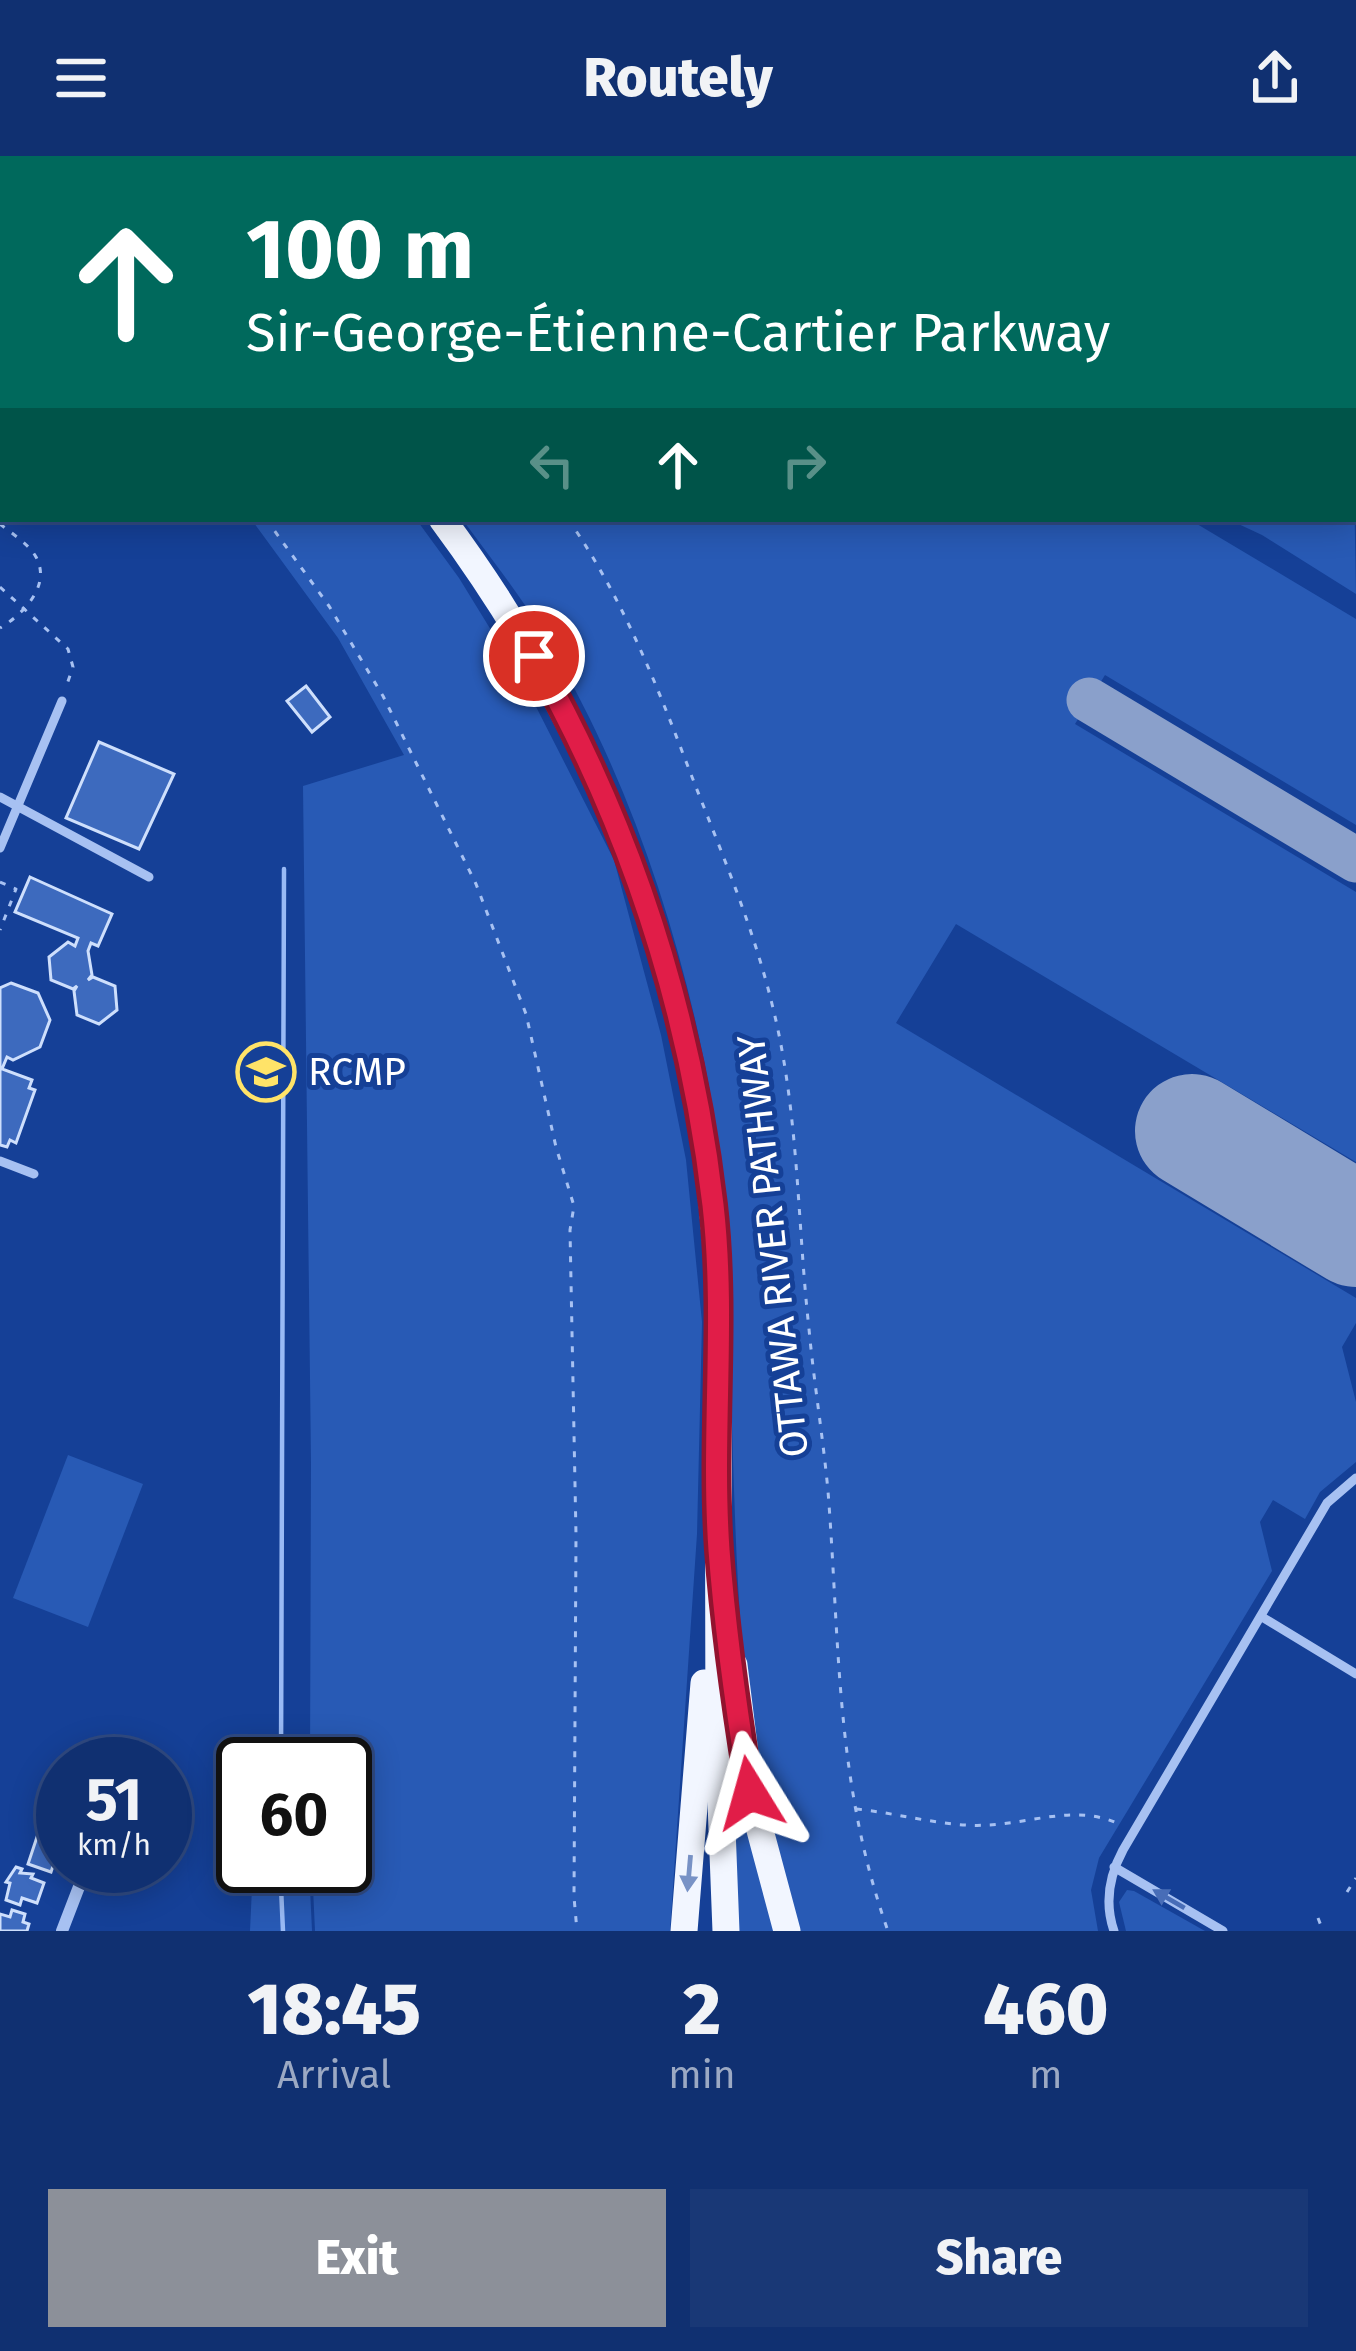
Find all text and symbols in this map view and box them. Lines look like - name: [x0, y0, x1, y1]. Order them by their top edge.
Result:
- icon: menu: [48, 45, 114, 111]
- icon: share: [1242, 45, 1308, 111]
- text: Routely: [583, 46, 773, 110]
- text: 100 m: [246, 199, 474, 300]
- icon: ahead: [48, 204, 204, 360]
- text: Sir-George-Étienne-Cartier Parkway: [246, 301, 1110, 365]
- icon: left: [519, 432, 585, 498]
- icon: ahead: [645, 432, 711, 498]
- icon: right: [771, 432, 837, 498]
- pin: [483, 605, 585, 707]
- icon: arrive: [501, 623, 567, 689]
- street label: OTTAWA RIVER PATHWAY: [728, 1032, 818, 1459]
- school or university icon: RCMP: [235, 1041, 297, 1103]
- place label: RCMP: [308, 1049, 406, 1095]
- position arrow: [687, 1730, 813, 1856]
- speed limit sign: 60: [216, 1737, 372, 1893]
- text: 51: [86, 1764, 142, 1836]
- text: km/h: [77, 1827, 151, 1863]
- one-way arrow: [680, 1855, 699, 1892]
- one-way arrow: [1152, 1889, 1186, 1910]
- text: 18:45: [247, 1967, 421, 2053]
- text: 2: [683, 1967, 721, 2053]
- text: 460: [983, 1967, 1109, 2053]
- text: Arrival: [277, 2052, 391, 2098]
- text: min: [668, 2052, 736, 2098]
- text: m: [1029, 2052, 1063, 2098]
- button: Exit: [48, 2189, 666, 2327]
- button: Share: [690, 2189, 1308, 2327]

